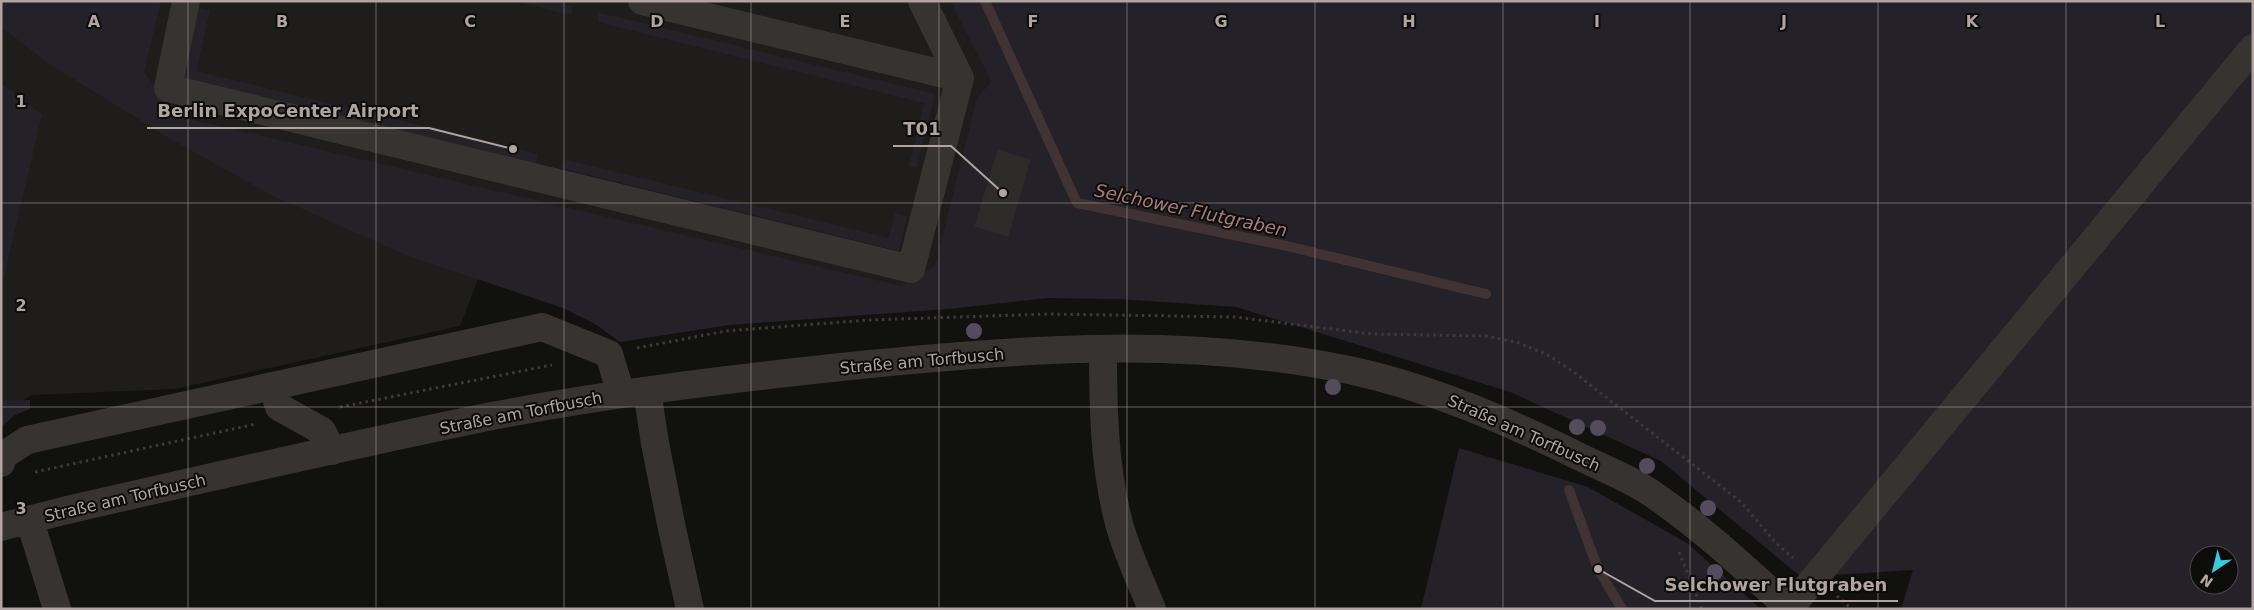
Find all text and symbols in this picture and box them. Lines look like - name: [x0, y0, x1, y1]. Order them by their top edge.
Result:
- text: A: [88, 12, 101, 31]
- text: B: [276, 12, 288, 31]
- text: C: [464, 12, 476, 31]
- text: D: [650, 12, 664, 31]
- text: E: [840, 12, 850, 31]
- text: F: [1028, 12, 1038, 31]
- text: G: [1214, 12, 1228, 31]
- text: H: [1402, 12, 1416, 31]
- text: I: [1594, 12, 1600, 31]
- text: J: [1780, 12, 1787, 31]
- text: K: [1966, 12, 1979, 31]
- text: L: [2155, 12, 2165, 31]
- text: 1: [15, 92, 27, 111]
- callout: Berlin ExpoCenter Airport: [147, 95, 429, 128]
- text: Berlin ExpoCenter Airport: [157, 100, 419, 121]
- callout: T01: [893, 113, 951, 146]
- text: T01: [903, 118, 941, 139]
- water label: Selchower Flutgraben: [1093, 179, 1289, 241]
- text: 2: [15, 296, 27, 315]
- street label: Straße am Torfbusch: [839, 344, 1005, 378]
- street label: Straße am Torfbusch: [438, 388, 604, 438]
- street label: Straße am Torfbusch: [1445, 391, 1603, 475]
- street label: Straße am Torfbusch: [43, 470, 207, 526]
- text: 3: [15, 499, 27, 518]
- north arrow: [2189, 545, 2239, 595]
- callout: Selchower Flutgraben: [1655, 568, 1898, 601]
- text: N: [2197, 571, 2216, 591]
- text: Selchower Flutgraben: [1665, 574, 1887, 595]

